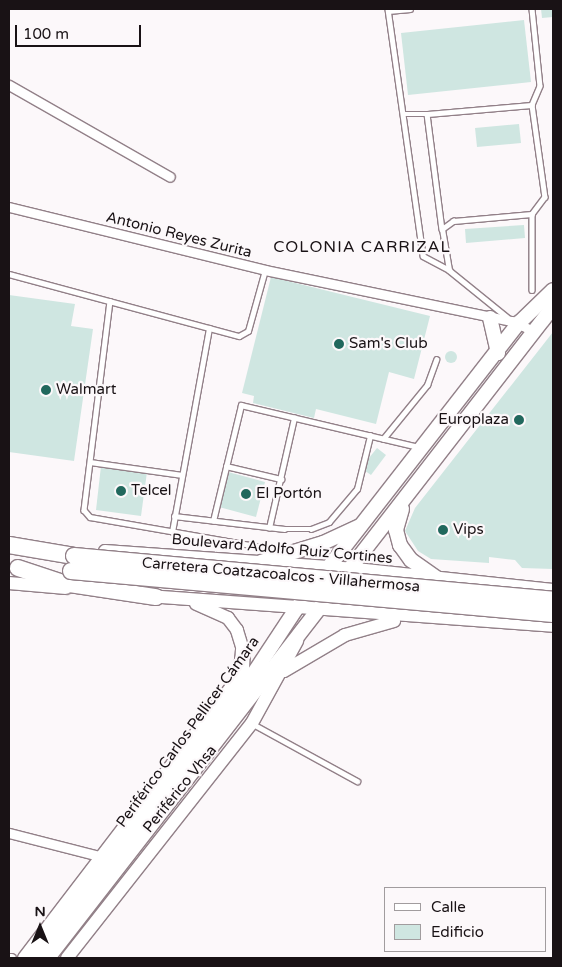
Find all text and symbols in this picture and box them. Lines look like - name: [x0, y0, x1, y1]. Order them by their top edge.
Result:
- scale bar: [18, 15, 144, 47]
- text: 100 m: [23, 25, 69, 43]
- street label: Antonio Reyes Zurita: [104, 208, 254, 262]
- district label: COLONIA CARRIZAL: [271, 237, 453, 257]
- place label: Sam's Club: [349, 335, 428, 353]
- marker: Sam's Club: [333, 338, 345, 350]
- place label: Walmart: [56, 381, 116, 399]
- marker: Walmart: [40, 384, 52, 396]
- place label: Europlaza: [438, 411, 509, 429]
- marker: Europlaza: [513, 414, 525, 426]
- place label: Telcel: [131, 482, 172, 500]
- marker: Telcel: [115, 485, 127, 497]
- place label: El Portón: [256, 485, 322, 503]
- marker: El Portón: [240, 488, 252, 500]
- place label: Vips: [453, 521, 484, 539]
- marker: Vips: [437, 524, 449, 536]
- street label: Boulevard Adolfo Ruiz Cortines: [171, 530, 393, 568]
- street label: Carretera Coatzacoalcos - Villahermosa: [141, 554, 421, 596]
- street label: Periférico Carlos Pellicer Cámara: [113, 633, 263, 831]
- street label: Periférico Vhsa: [139, 742, 221, 836]
- legend: [384, 887, 547, 952]
- text: Calle: [431, 898, 466, 916]
- north arrow: [15, 902, 65, 952]
- text: N: [34, 903, 46, 920]
- text: Edificio: [431, 923, 484, 941]

